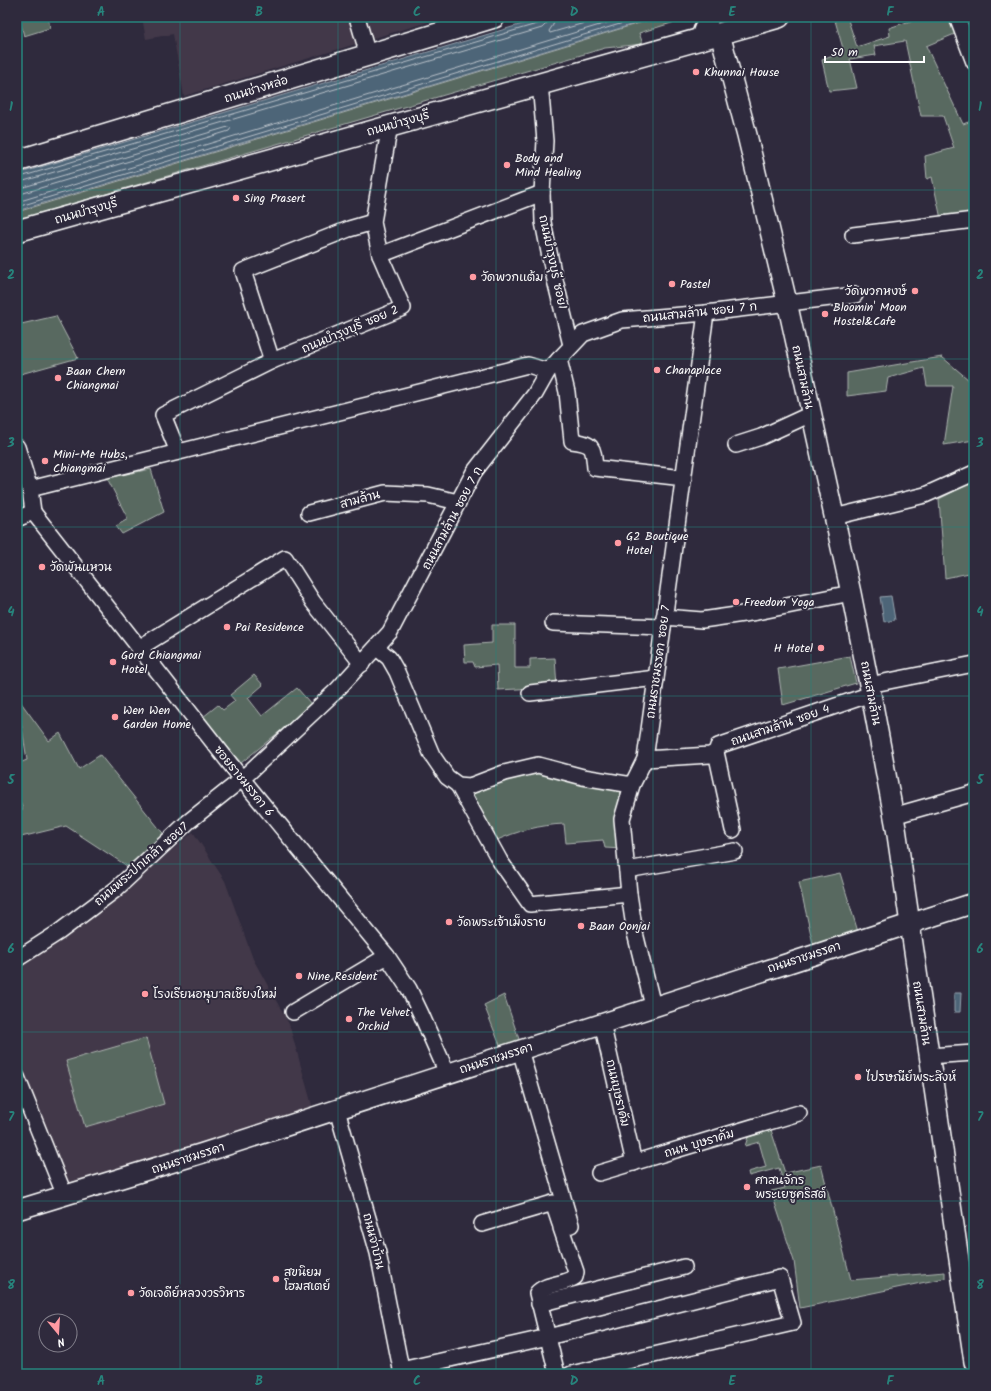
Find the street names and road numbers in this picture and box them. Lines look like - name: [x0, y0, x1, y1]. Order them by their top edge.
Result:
- street label: ถนนช่างหล่อ: [222, 71, 290, 108]
- street label: ถนนบำรุงบุรี: [364, 105, 432, 142]
- street label: ถนนบำรุงบุรี: [52, 193, 120, 230]
- street label: ถนนบำรุงบุรี ซอย1: [533, 213, 572, 311]
- street label: ถนนสามล้าน ซอย 7 ก: [642, 297, 758, 328]
- street label: ถนนบำรุงบุรี ซอย 2: [299, 300, 402, 358]
- street label: ถนนสามล้าน: [786, 343, 819, 411]
- street label: ถนนสามล้าน ซอย 7 ก: [417, 463, 488, 573]
- street label: สามล้าน: [338, 485, 382, 514]
- street label: ถนนราชมรรคา ซอย 7: [641, 604, 676, 720]
- street label: ถนนสามล้าน: [855, 659, 886, 727]
- street label: ถนนสามล้าน ซอย 4: [728, 700, 832, 751]
- street label: ซอยราชมรรคา 6: [209, 742, 278, 821]
- street label: ถนนพระปกเกล้า ซอย7: [90, 818, 193, 911]
- street label: ถนนราชมรรคา: [765, 937, 843, 978]
- street label: ถนนสามล้าน: [907, 980, 936, 1047]
- street label: ถนนราชมรรคา: [457, 1038, 535, 1079]
- street label: ถนนบุษราคัม: [601, 1058, 634, 1129]
- street label: ถนน บุษราคัม: [662, 1124, 736, 1163]
- street label: ถนนราชมรรคา: [149, 1138, 227, 1179]
- street label: ถนนจ่าบ้าน: [357, 1211, 390, 1271]

